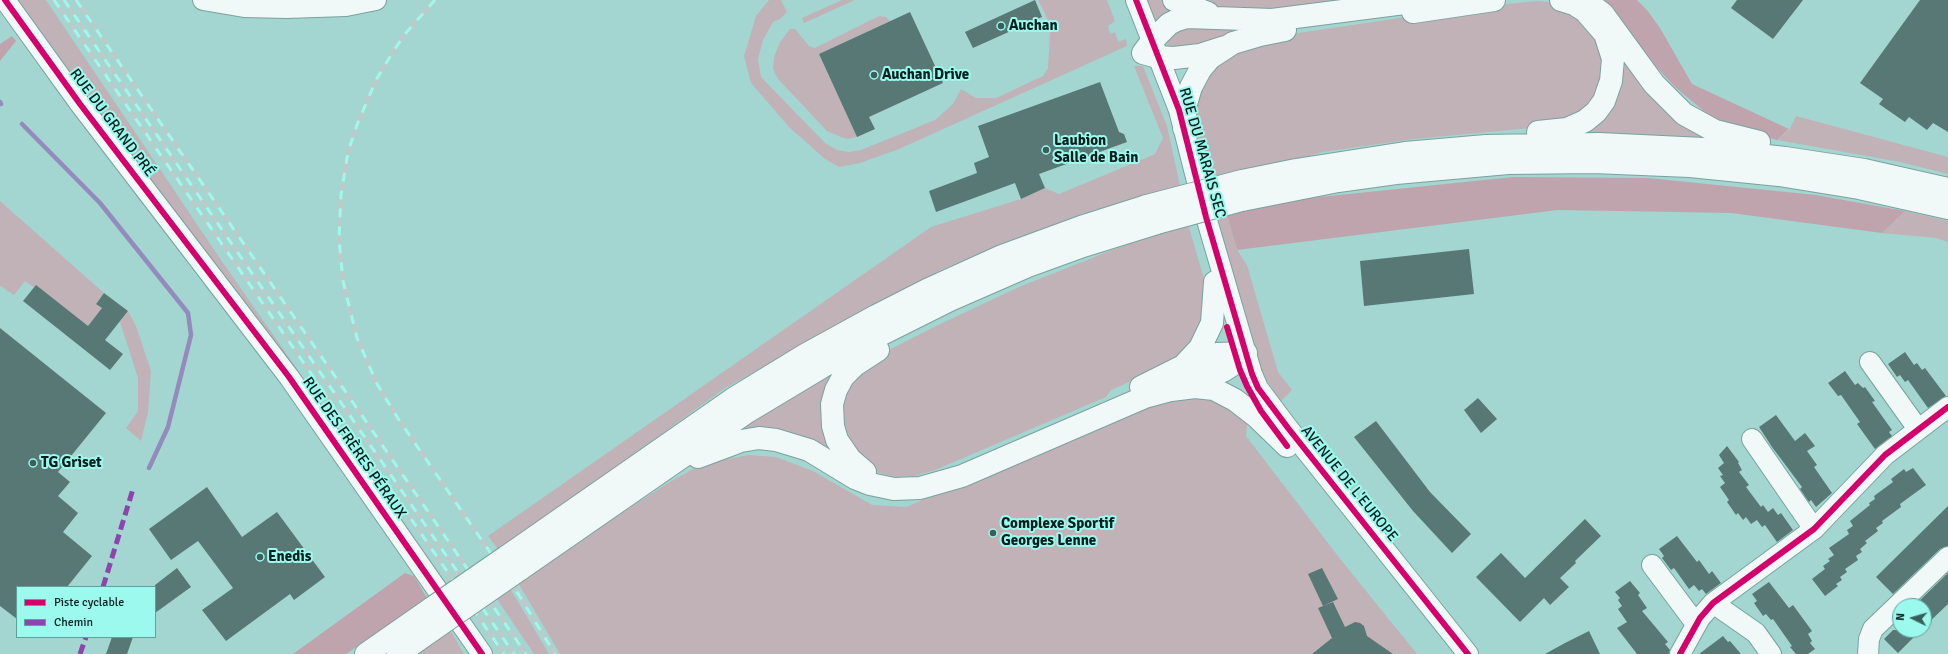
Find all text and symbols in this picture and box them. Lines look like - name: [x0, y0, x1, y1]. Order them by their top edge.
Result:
- place label: Auchan: [1009, 17, 1058, 35]
- marker: Auchan: [996, 21, 1006, 31]
- street label: RUE DU GRAND PRÉ: [65, 65, 159, 181]
- place label: Auchan Drive: [882, 66, 969, 84]
- marker: Auchan Drive: [869, 70, 879, 80]
- street label: RUE DU MARAIS SEC: [1175, 86, 1229, 220]
- place label: Laubion Salle de Bain: [1054, 132, 1138, 167]
- marker: Laubion Salle de Bain: [1041, 145, 1051, 155]
- street label: RUE DES FRÈRES PÉRAUX: [298, 374, 410, 522]
- street label: AVENUE DE L'EUROPE: [1297, 422, 1401, 546]
- place label: TG Griset: [41, 454, 102, 472]
- marker: TG Griset: [28, 458, 38, 468]
- place label: Complexe Sportif Georges Lenne: [1001, 515, 1114, 550]
- marker: Complexe Sportif Georges Lenne: [988, 528, 998, 538]
- place label: Enedis: [268, 548, 311, 566]
- marker: Enedis: [255, 552, 265, 562]
- legend: [16, 586, 156, 638]
- text: Piste cyclable: [54, 595, 124, 610]
- north arrow: [1892, 598, 1932, 638]
- text: N: [1894, 613, 1907, 621]
- text: Chemin: [54, 615, 93, 630]

